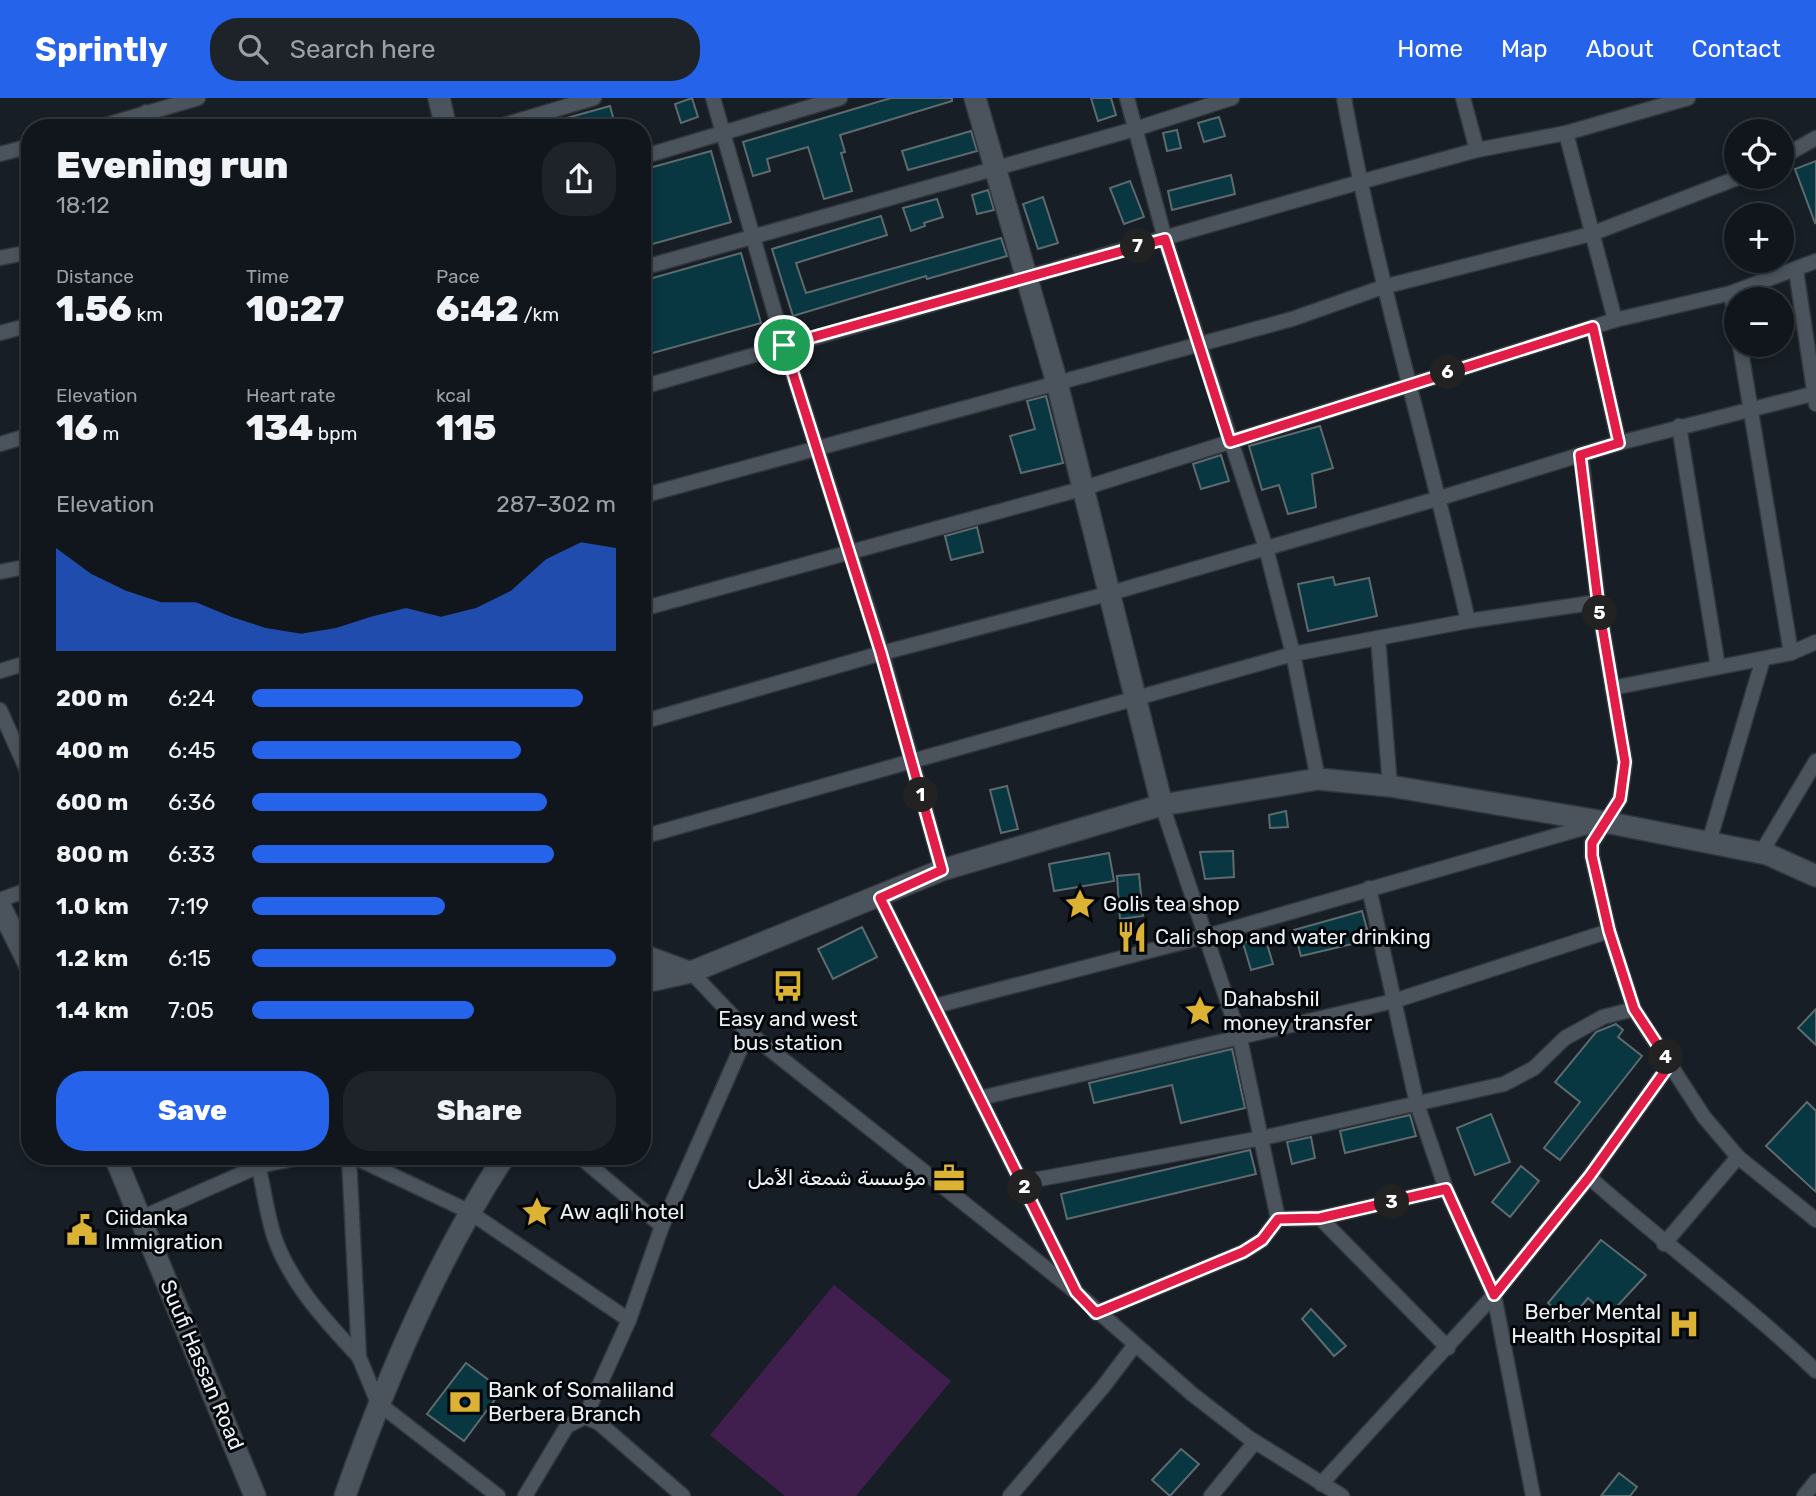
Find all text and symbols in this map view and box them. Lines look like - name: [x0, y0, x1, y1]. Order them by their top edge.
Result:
- search box: [210, 18, 700, 81]
- text: Sprintly: [35, 30, 168, 69]
- icon: search: [234, 30, 272, 68]
- text: Search here: [290, 34, 436, 65]
- text: Home: [1397, 35, 1463, 63]
- text: Map: [1501, 35, 1548, 63]
- text: About: [1586, 35, 1654, 63]
- text: Contact: [1692, 35, 1781, 63]
- map controls: [1724, 119, 1794, 357]
- button: locate: [1724, 119, 1794, 189]
- text: Evening run: [56, 142, 289, 188]
- button: share: [542, 142, 616, 216]
- text: 18:12: [56, 191, 110, 219]
- button: +: [1724, 203, 1794, 273]
- pin: 7: [1120, 228, 1156, 264]
- text: 7: [1132, 234, 1143, 257]
- text: Distance: [56, 265, 134, 288]
- text: Time: [246, 265, 289, 288]
- text: Pace: [436, 265, 480, 288]
- button: −: [1724, 287, 1794, 357]
- text: 1.56: [56, 288, 132, 330]
- text: 10:27: [246, 288, 344, 330]
- text: 6:42: [436, 288, 519, 330]
- text: km: [132, 303, 163, 326]
- text: /km: [519, 303, 559, 326]
- pin: [754, 315, 814, 375]
- icon: arrive: [765, 326, 803, 364]
- pin: 6: [1430, 354, 1466, 390]
- text: 6: [1441, 360, 1454, 383]
- text: Elevation: [56, 384, 137, 407]
- text: Heart rate: [246, 384, 336, 407]
- text: kcal: [436, 384, 471, 407]
- text: 16: [56, 407, 98, 449]
- text: 134: [246, 407, 313, 449]
- text: 115: [436, 407, 496, 449]
- text: m: [98, 422, 119, 445]
- text: bpm: [313, 422, 357, 445]
- text: Elevation: [56, 490, 155, 518]
- text: 287–302 m: [496, 490, 616, 518]
- pin: 5: [1582, 596, 1618, 630]
- text: 5: [1593, 601, 1606, 624]
- text: 200 m: [56, 684, 128, 712]
- text: 6:24: [168, 684, 215, 712]
- text: 400 m: [56, 736, 129, 764]
- text: 6:45: [168, 736, 216, 764]
- pin: 1: [904, 778, 939, 812]
- text: 1: [916, 783, 925, 806]
- text: 600 m: [56, 788, 128, 816]
- text: 6:36: [168, 788, 215, 816]
- text: 800 m: [56, 840, 129, 868]
- text: 6:33: [168, 840, 215, 868]
- place icon: Golis tea shop: [1063, 887, 1097, 921]
- place label: Golis tea shop: [1103, 891, 1240, 916]
- text: 1.0 km: [56, 892, 129, 920]
- text: 7:19: [168, 892, 209, 920]
- restaurant icon: Cali shop and water drinking: [1115, 920, 1149, 954]
- place label: Cali shop and water drinking: [1155, 924, 1431, 949]
- text: 1.2 km: [56, 944, 128, 972]
- text: 6:15: [168, 944, 211, 972]
- bus stop icon: Easy and west bus station: [771, 969, 805, 1003]
- place label: Dahabshil money transfer: [1223, 986, 1372, 1035]
- place icon: Dahabshil money transfer: [1183, 994, 1217, 1028]
- text: 1.4 km: [56, 996, 129, 1024]
- text: 7:05: [168, 996, 214, 1024]
- place label: Easy and west bus station: [718, 1006, 858, 1055]
- pin: 4: [1648, 1040, 1684, 1074]
- text: 4: [1659, 1045, 1672, 1068]
- button: Save: [56, 1071, 329, 1151]
- button: Share: [343, 1071, 616, 1151]
- office icon: مؤسسة شمعة الأمل: [932, 1161, 966, 1195]
- place label: مؤسسة شمعة الأمل: [747, 1165, 926, 1190]
- pin: 2: [1007, 1170, 1042, 1204]
- text: 2: [1018, 1175, 1031, 1198]
- pin: 3: [1374, 1184, 1410, 1220]
- text: 3: [1385, 1190, 1398, 1213]
- place icon: Aw aqli hotel: [520, 1195, 554, 1229]
- place label: Aw aqli hotel: [560, 1199, 684, 1224]
- place label: Ciidanka Immigration: [105, 1205, 223, 1254]
- public building icon: Ciidanka Immigration: [65, 1213, 99, 1247]
- street label: Suufi Hassan Road: [155, 1276, 250, 1454]
- place label: Berber Mental Health Hospital: [1511, 1299, 1661, 1348]
- hospital icon: Berber Mental Health Hospital: [1667, 1307, 1701, 1341]
- place label: Bank of Somaliland Berbera Branch: [488, 1377, 674, 1426]
- bank icon: Bank of Somaliland Berbera Branch: [448, 1385, 482, 1419]

